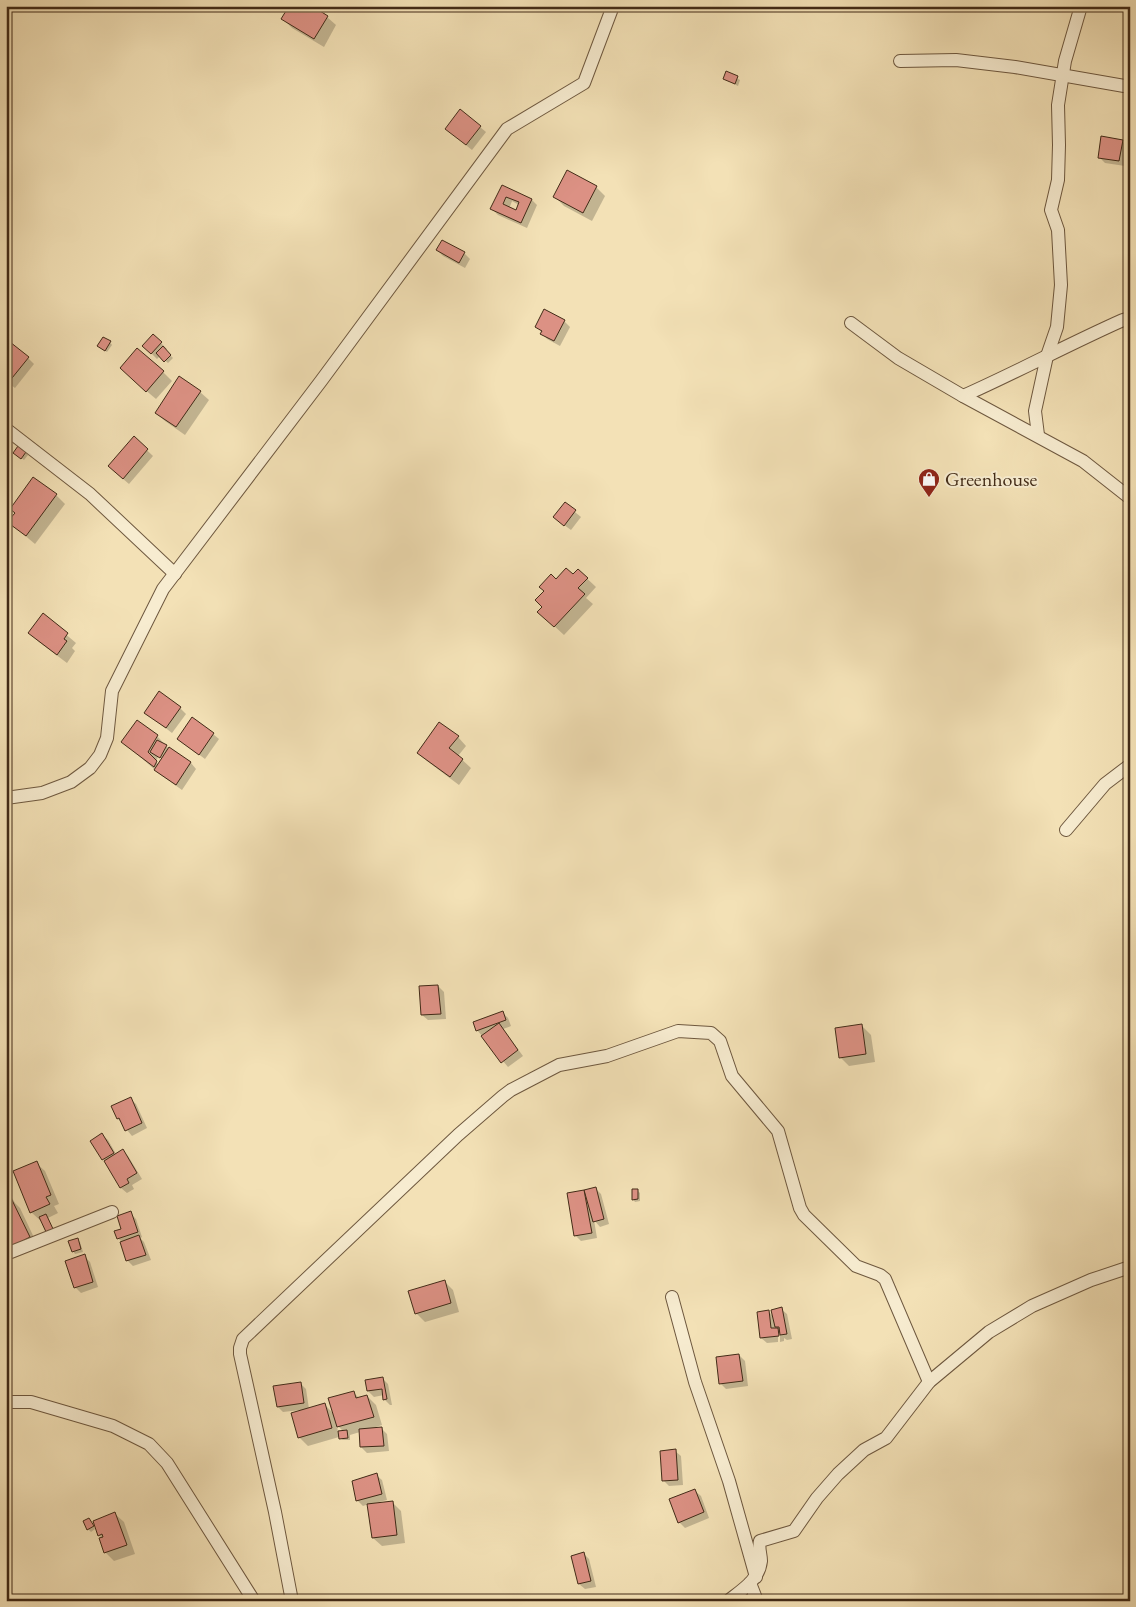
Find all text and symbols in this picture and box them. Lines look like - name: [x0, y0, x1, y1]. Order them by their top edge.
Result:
- place label: Greenhouse: [945, 466, 1037, 492]
- shop icon: Greenhouse: [917, 467, 941, 498]

